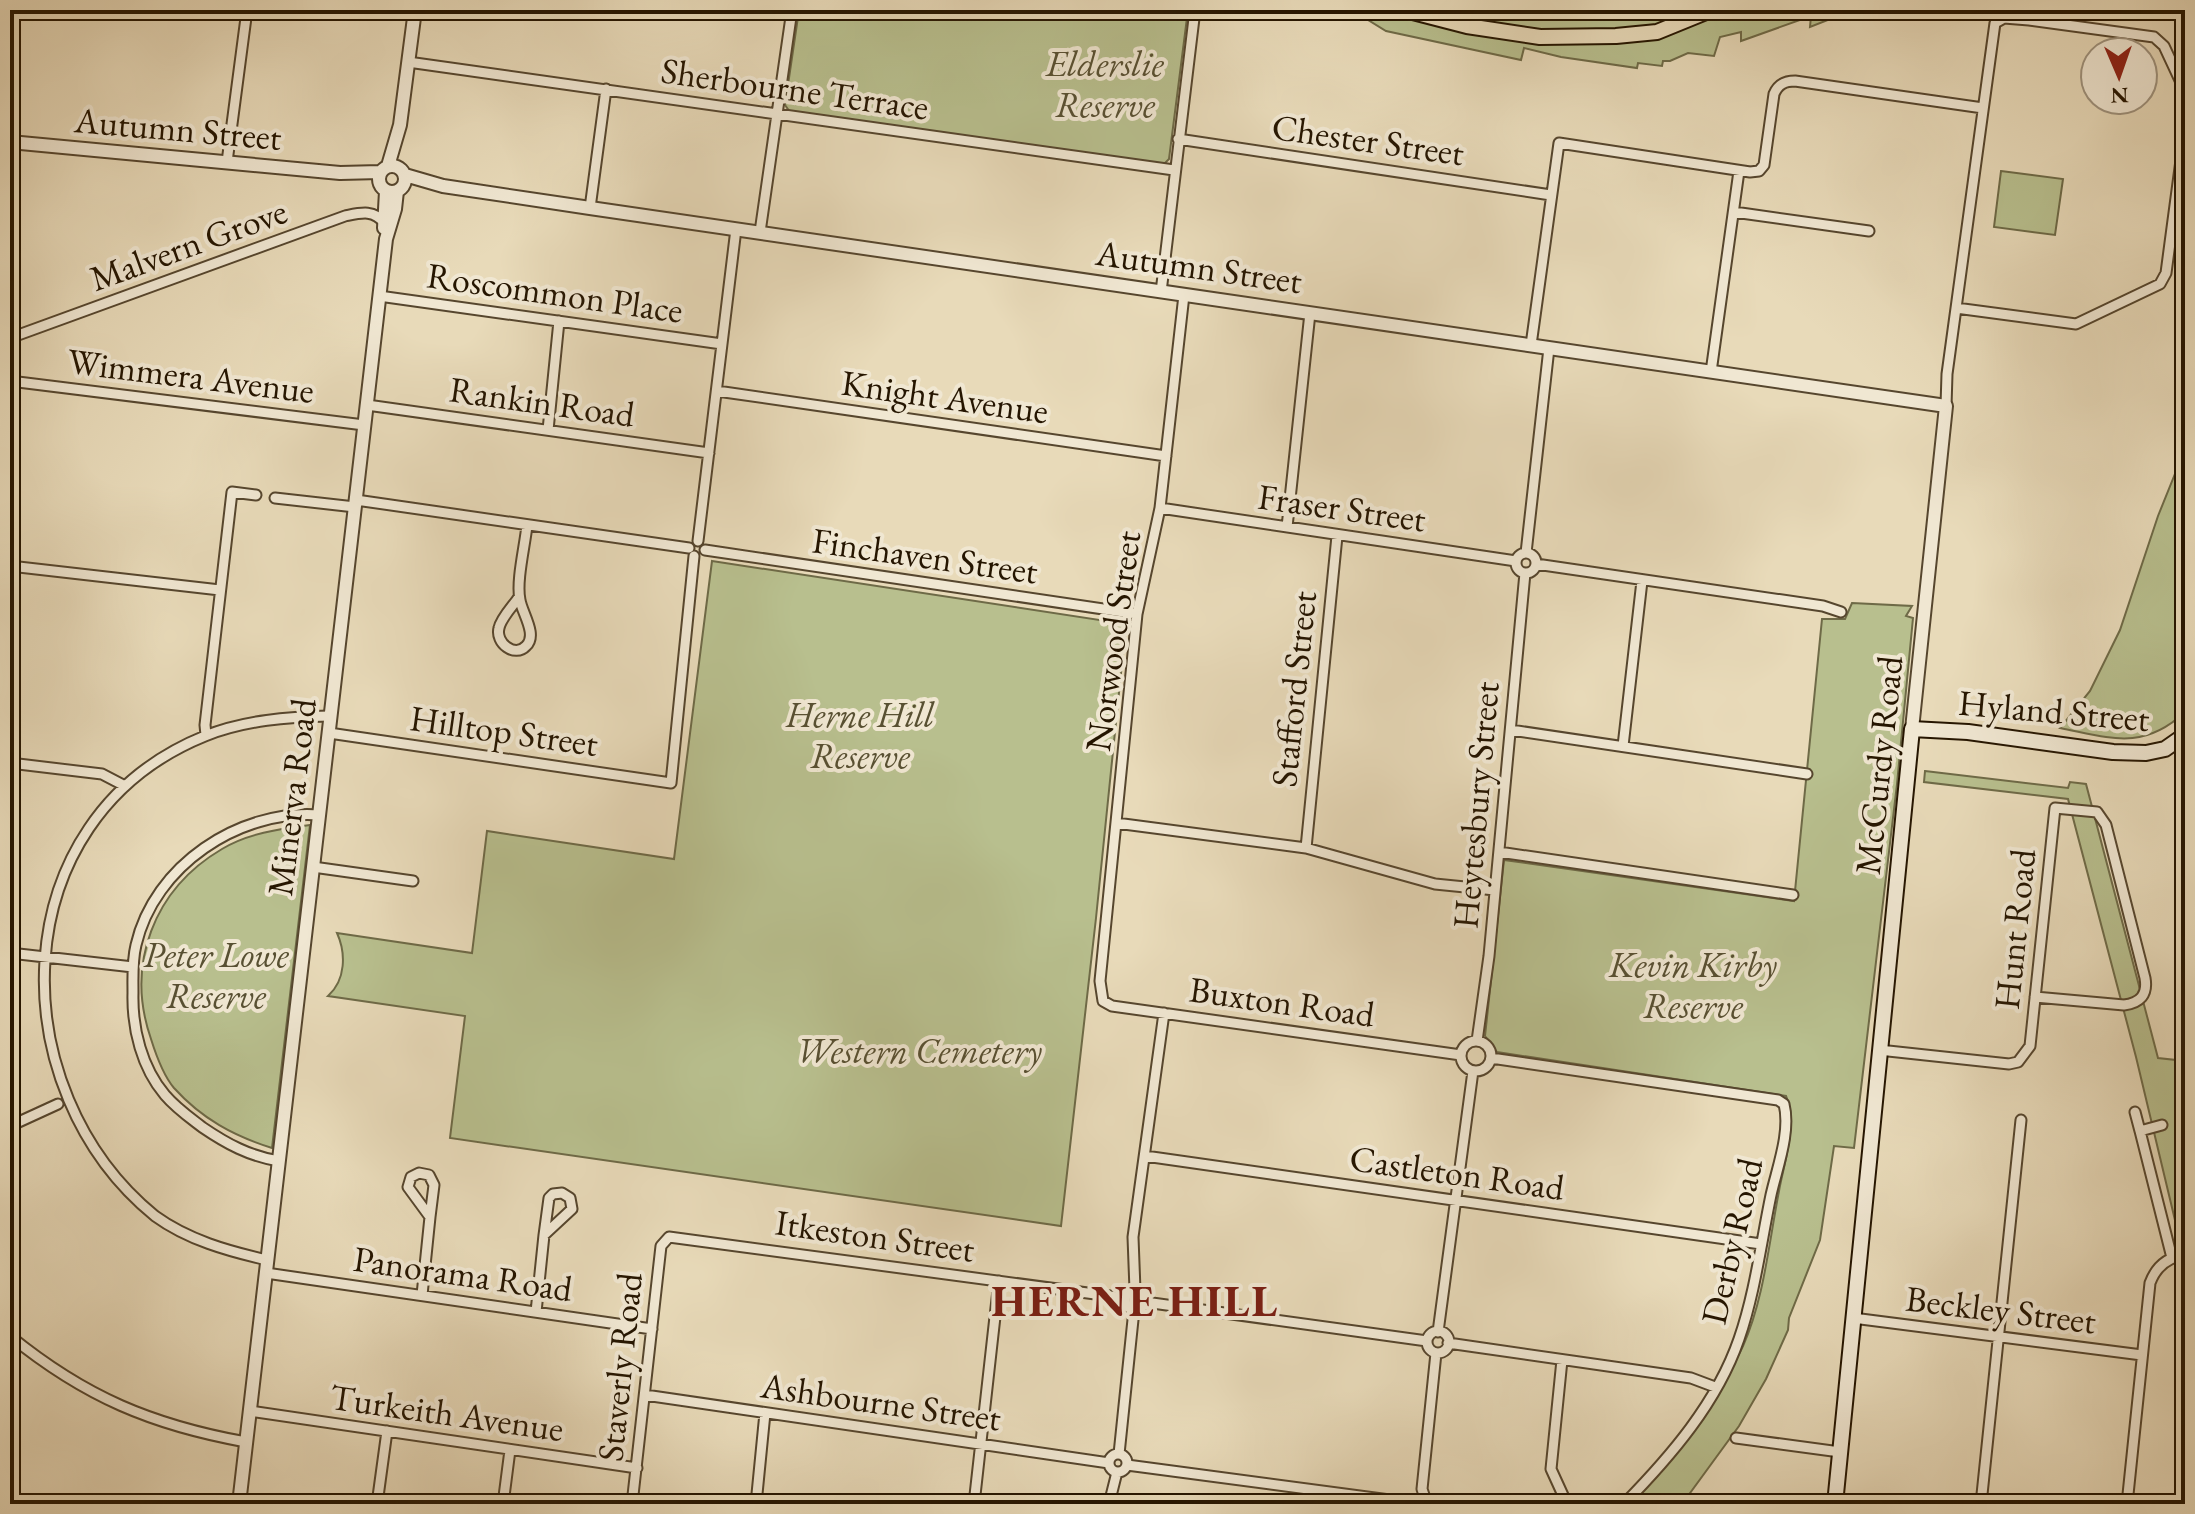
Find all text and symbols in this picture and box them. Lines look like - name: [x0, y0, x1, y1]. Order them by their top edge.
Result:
- north arrow: [2079, 36, 2159, 116]
- park label: Elderslie Reserve: [1044, 40, 1164, 128]
- street label: Sherbourne Terrace: [658, 46, 932, 131]
- text: N: [2110, 81, 2129, 110]
- street label: Autumn Street: [72, 96, 284, 161]
- street label: Chester Street: [1269, 103, 1468, 176]
- street label: Malvern Grove: [83, 187, 293, 302]
- street label: Autumn Street: [1092, 229, 1306, 304]
- street label: Roscommon Place: [424, 251, 686, 334]
- street label: Wimmera Avenue: [65, 337, 317, 414]
- street label: Knight Avenue: [838, 359, 1051, 434]
- street label: Rankin Road: [446, 365, 638, 438]
- street label: Fraser Street: [1255, 472, 1429, 543]
- street label: Finchaven Street: [809, 516, 1041, 595]
- street label: Norwood Street: [1074, 527, 1151, 754]
- street label: Stafford Street: [1260, 588, 1327, 789]
- street label: McCurdy Road: [1844, 653, 1913, 877]
- street label: Heytesbury Street: [1441, 679, 1510, 930]
- street label: Hyland Street: [1957, 679, 2152, 742]
- park label: Herne Hill Reserve: [785, 691, 935, 779]
- street label: Hilltop Street: [407, 694, 602, 767]
- street label: Minerva Road: [256, 695, 327, 898]
- street label: Hunt Road: [1983, 846, 2046, 1012]
- park label: Peter Lowe Reserve: [143, 931, 290, 1019]
- park label: Kevin Kirby Reserve: [1608, 941, 1777, 1029]
- street label: Buxton Road: [1186, 965, 1378, 1038]
- park label: Western Cemetery: [796, 1027, 1042, 1074]
- street label: Castleton Road: [1347, 1134, 1568, 1211]
- street label: Derby Road: [1690, 1153, 1774, 1329]
- street label: Itkeston Street: [772, 1198, 978, 1273]
- street label: Panorama Road: [350, 1235, 576, 1312]
- street label: Staverly Road: [586, 1270, 653, 1464]
- district label: HERNE HILL: [991, 1272, 1279, 1329]
- street label: Beckley Street: [1903, 1275, 2099, 1345]
- street label: Ashbourne Street: [757, 1361, 1005, 1442]
- street label: Turkeith Avenue: [327, 1373, 567, 1452]

